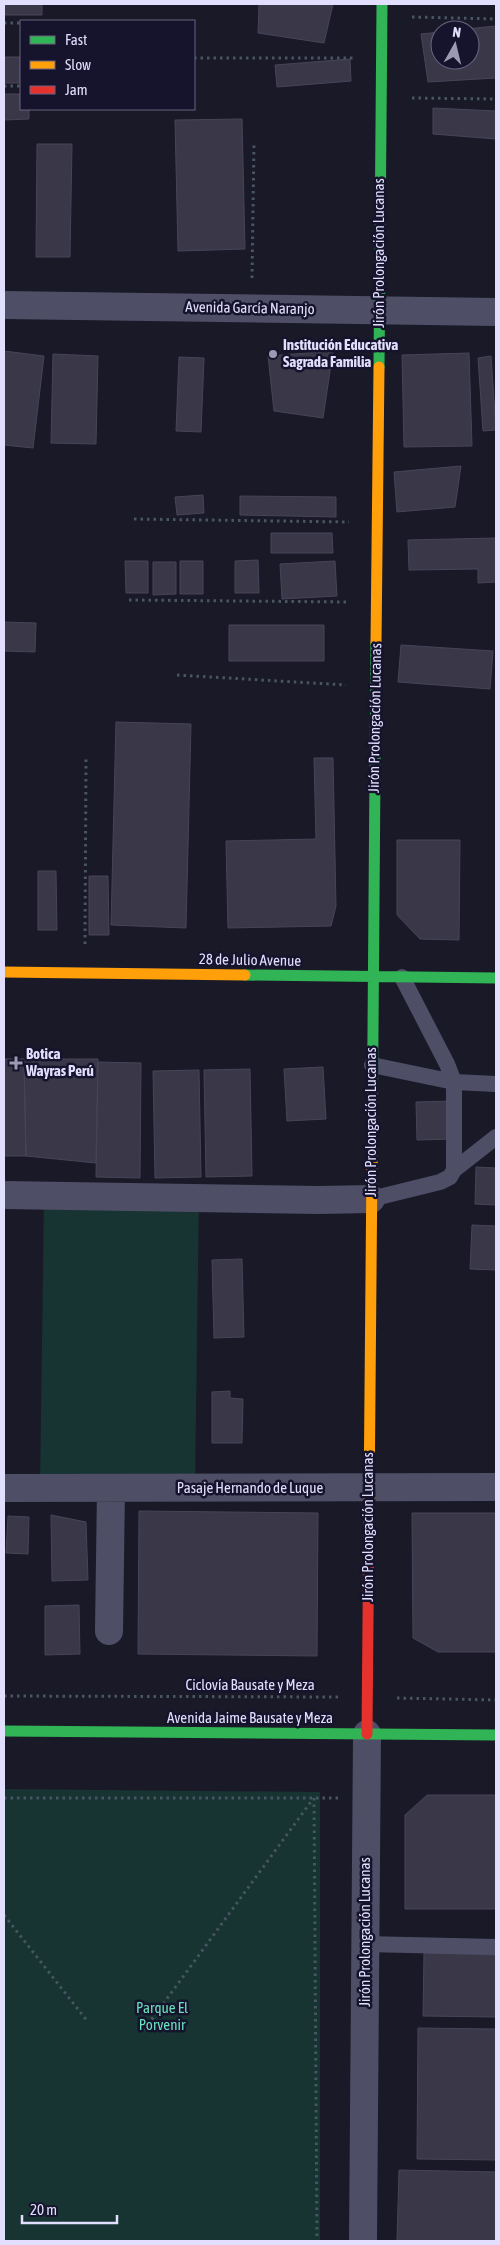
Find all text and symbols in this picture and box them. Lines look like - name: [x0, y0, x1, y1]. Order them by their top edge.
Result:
- legend: [20, 20, 195, 110]
- north arrow: [430, 20, 480, 70]
- text: N: [452, 24, 462, 41]
- text: Fast: [65, 31, 87, 48]
- text: Slow: [65, 56, 91, 73]
- text: Jam: [65, 81, 88, 98]
- street label: Jirón Prolongación Lucanas: [370, 178, 387, 328]
- street label: Avenida García Naranjo: [185, 298, 315, 317]
- place label: Institución Educativa Sagrada Familia: [283, 336, 398, 370]
- marker: Institución Educativa Sagrada Familia: [267, 348, 279, 360]
- street label: Jirón Prolongación Lucanas: [365, 643, 384, 793]
- street label: 28 de Julio Avenue: [199, 950, 301, 969]
- place label: Botica Wayras Perú: [25, 1045, 94, 1079]
- street label: Jirón Prolongación Lucanas: [362, 1047, 379, 1197]
- marker: Botica Wayras Perú: [10, 1057, 22, 1069]
- street label: Jirón Prolongación Lucanas: [359, 1452, 376, 1602]
- street label: Pasaje Hernando de Luque: [177, 1479, 323, 1496]
- street label: Ciclovía Bausate y Meza: [185, 1676, 315, 1693]
- street label: Avenida Jaime Bausate y Meza: [167, 1709, 333, 1726]
- street label: Jirón Prolongación Lucanas: [356, 1857, 373, 2007]
- park label: Parque El Porvenir: [136, 1999, 188, 2033]
- scale bar: [22, 2192, 118, 2224]
- text: 20 m: [30, 2201, 57, 2218]

